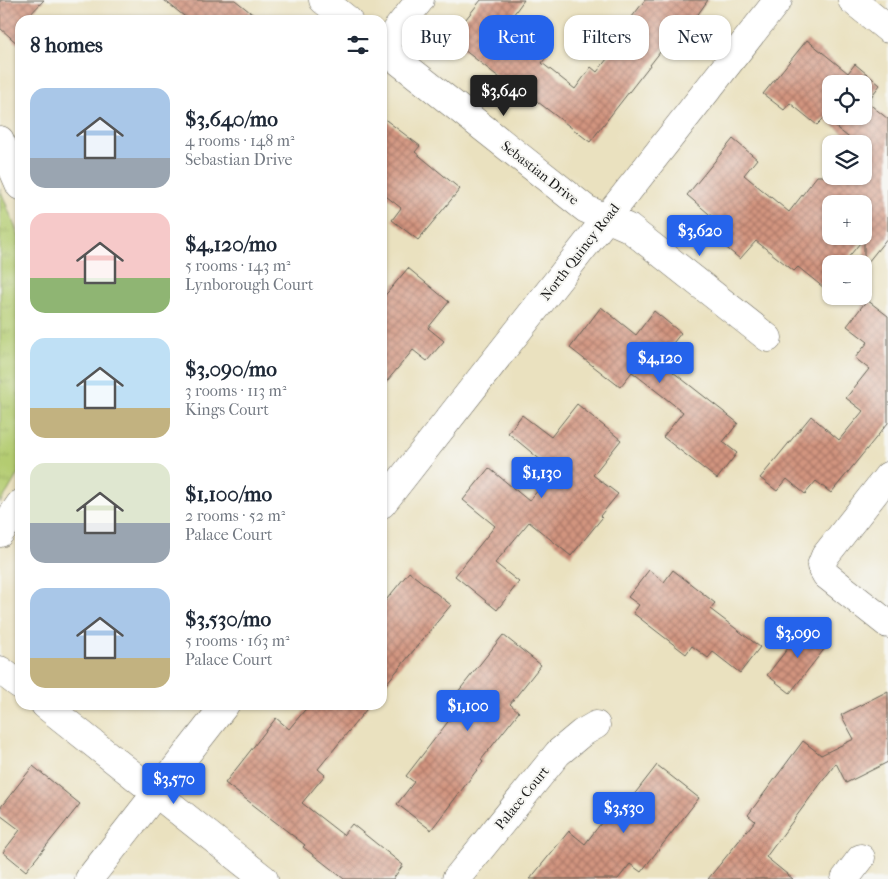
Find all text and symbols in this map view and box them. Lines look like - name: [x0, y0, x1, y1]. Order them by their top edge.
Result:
- chip: Buy: [402, 15, 469, 60]
- chip: Rent: [479, 15, 554, 60]
- chip: Filters: [564, 15, 649, 60]
- chip: New: [659, 15, 731, 60]
- icon: filters: [344, 31, 372, 59]
- text: 8 homes: [30, 33, 103, 57]
- pin: $3,640: [463, 74, 545, 117]
- map controls: [822, 75, 872, 305]
- button: locate: [822, 75, 872, 125]
- text: $3,640: [481, 81, 527, 100]
- text: $3,640/mo: [185, 107, 278, 131]
- icon: home: [70, 108, 130, 168]
- text: 4 rooms · 148 m²: [185, 131, 294, 150]
- button: layers: [822, 135, 872, 185]
- street label: Sebastian Drive: [498, 137, 582, 209]
- text: Sebastian Drive: [185, 150, 293, 169]
- button: +: [822, 195, 872, 245]
- street label: North Quincy Road: [537, 200, 623, 304]
- pin: $3,620: [659, 214, 741, 257]
- text: $3,620: [678, 221, 722, 240]
- text: $4,120/mo: [185, 232, 277, 256]
- icon: home: [70, 233, 130, 293]
- button: −: [822, 255, 872, 305]
- text: 5 rooms · 143 m²: [185, 256, 290, 275]
- text: Lynborough Court: [185, 275, 313, 294]
- pin: $4,120: [619, 342, 701, 384]
- text: $4,120: [638, 348, 682, 367]
- text: $3,090/mo: [185, 357, 277, 381]
- icon: home: [70, 358, 130, 418]
- text: 3 rooms · 113 m²: [185, 381, 286, 400]
- text: Kings Court: [185, 400, 269, 419]
- pin: $1,130: [501, 456, 583, 499]
- text: $1,130: [523, 463, 561, 482]
- text: $1,100/mo: [185, 482, 272, 506]
- icon: home: [70, 483, 130, 543]
- text: 2 rooms · 52 m²: [185, 506, 285, 525]
- text: Palace Court: [185, 525, 273, 544]
- text: $3,530/mo: [185, 607, 271, 631]
- icon: home: [70, 608, 130, 668]
- pin: $3,090: [757, 616, 839, 659]
- text: $3,090: [776, 623, 820, 642]
- text: 5 rooms · 163 m²: [185, 631, 290, 650]
- text: Palace Court: [185, 650, 273, 669]
- pin: $1,100: [427, 690, 509, 732]
- text: $1,100: [447, 696, 489, 715]
- pin: $3,570: [133, 762, 215, 805]
- street label: Palace Court: [491, 763, 553, 833]
- text: $3,570: [153, 769, 195, 788]
- pin: $3,530: [583, 792, 665, 834]
- text: $3,530: [604, 798, 644, 817]

